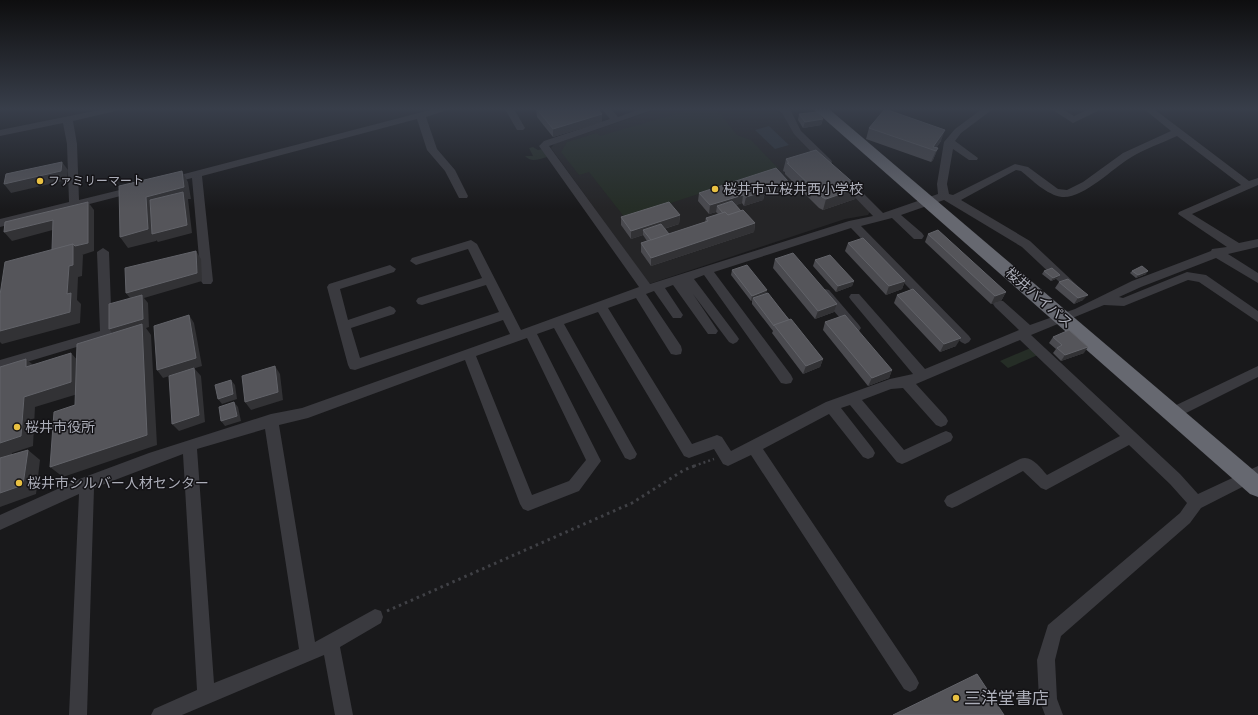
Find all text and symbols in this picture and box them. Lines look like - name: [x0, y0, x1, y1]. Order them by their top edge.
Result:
- place label: ファミリーマート: [48, 174, 144, 188]
- marker: ファミリーマート: [35, 176, 45, 186]
- place label: 桜井市立桜井西小学校: [723, 181, 863, 198]
- marker: 桜井市立桜井西小学校: [710, 184, 720, 194]
- street label: 桜井バイパス: [1002, 264, 1076, 332]
- place label: 桜井市役所: [25, 419, 95, 436]
- marker: 桜井市役所: [12, 422, 22, 432]
- place label: 桜井市シルバー人材センター: [27, 475, 209, 492]
- marker: 桜井市シルバー人材センター: [14, 478, 24, 488]
- place label: 三洋堂書店: [964, 688, 1049, 708]
- marker: 三洋堂書店: [951, 693, 961, 703]

